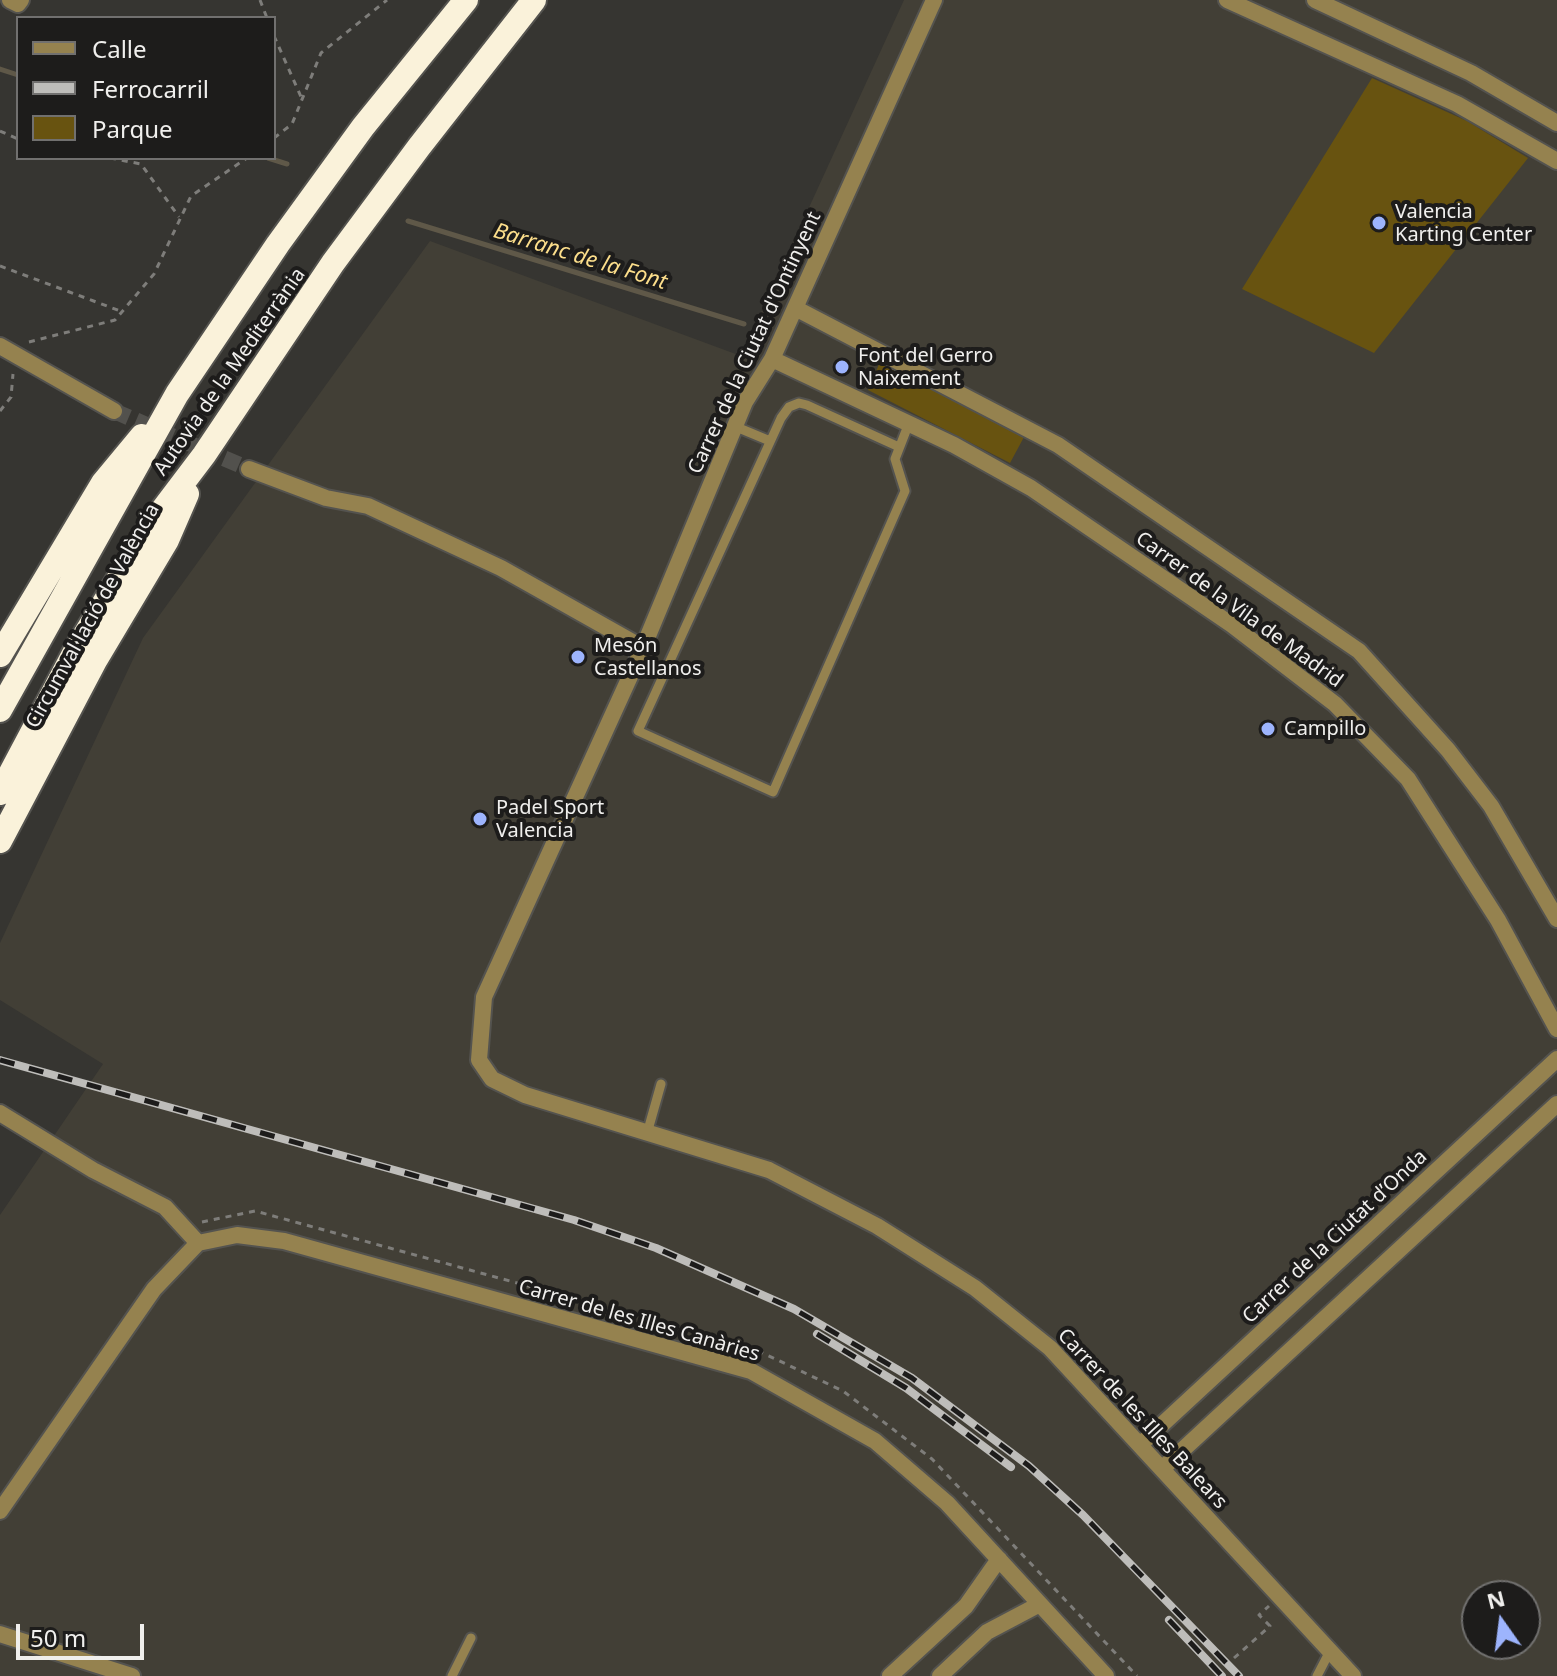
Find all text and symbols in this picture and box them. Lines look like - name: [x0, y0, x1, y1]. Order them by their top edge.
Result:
- legend: [16, 16, 276, 160]
- text: Calle: [92, 32, 147, 65]
- text: Ferrocarril: [92, 72, 209, 105]
- text: Parque: [92, 112, 173, 145]
- place label: Valencia Karting Center: [1395, 200, 1532, 247]
- street label: Carrer de la Ciutat d'Ontinyent: [684, 208, 826, 478]
- marker: Valencia Karting Center: [1370, 214, 1388, 232]
- water label: Barranc de la Font: [490, 218, 670, 296]
- street label: Autovia de la Mediterrània: [149, 264, 311, 480]
- place label: Font del Gerro Naixement: [858, 344, 993, 391]
- marker: Font del Gerro Naixement: [833, 358, 851, 376]
- street label: Circumval·lació de València: [21, 500, 165, 732]
- street label: Carrer de la Vila de Madrid: [1131, 527, 1347, 693]
- place label: Mesón Castellanos: [594, 634, 702, 681]
- marker: Mesón Castellanos: [569, 648, 587, 666]
- place label: Campillo: [1284, 717, 1366, 741]
- marker: Campillo: [1259, 720, 1277, 738]
- place label: Padel Sport Valencia: [496, 796, 604, 843]
- marker: Padel Sport Valencia: [471, 810, 489, 828]
- street label: Carrer de la Ciutat d’Onda: [1238, 1145, 1432, 1329]
- street label: Carrer de les Illes Canàries: [516, 1275, 762, 1367]
- street label: Carrer de les Illes Balears: [1052, 1324, 1232, 1514]
- north arrow: [1461, 1580, 1541, 1660]
- text: N: [1483, 1582, 1508, 1615]
- scale bar: [20, 1608, 148, 1658]
- text: 50 m: [30, 1621, 86, 1654]

